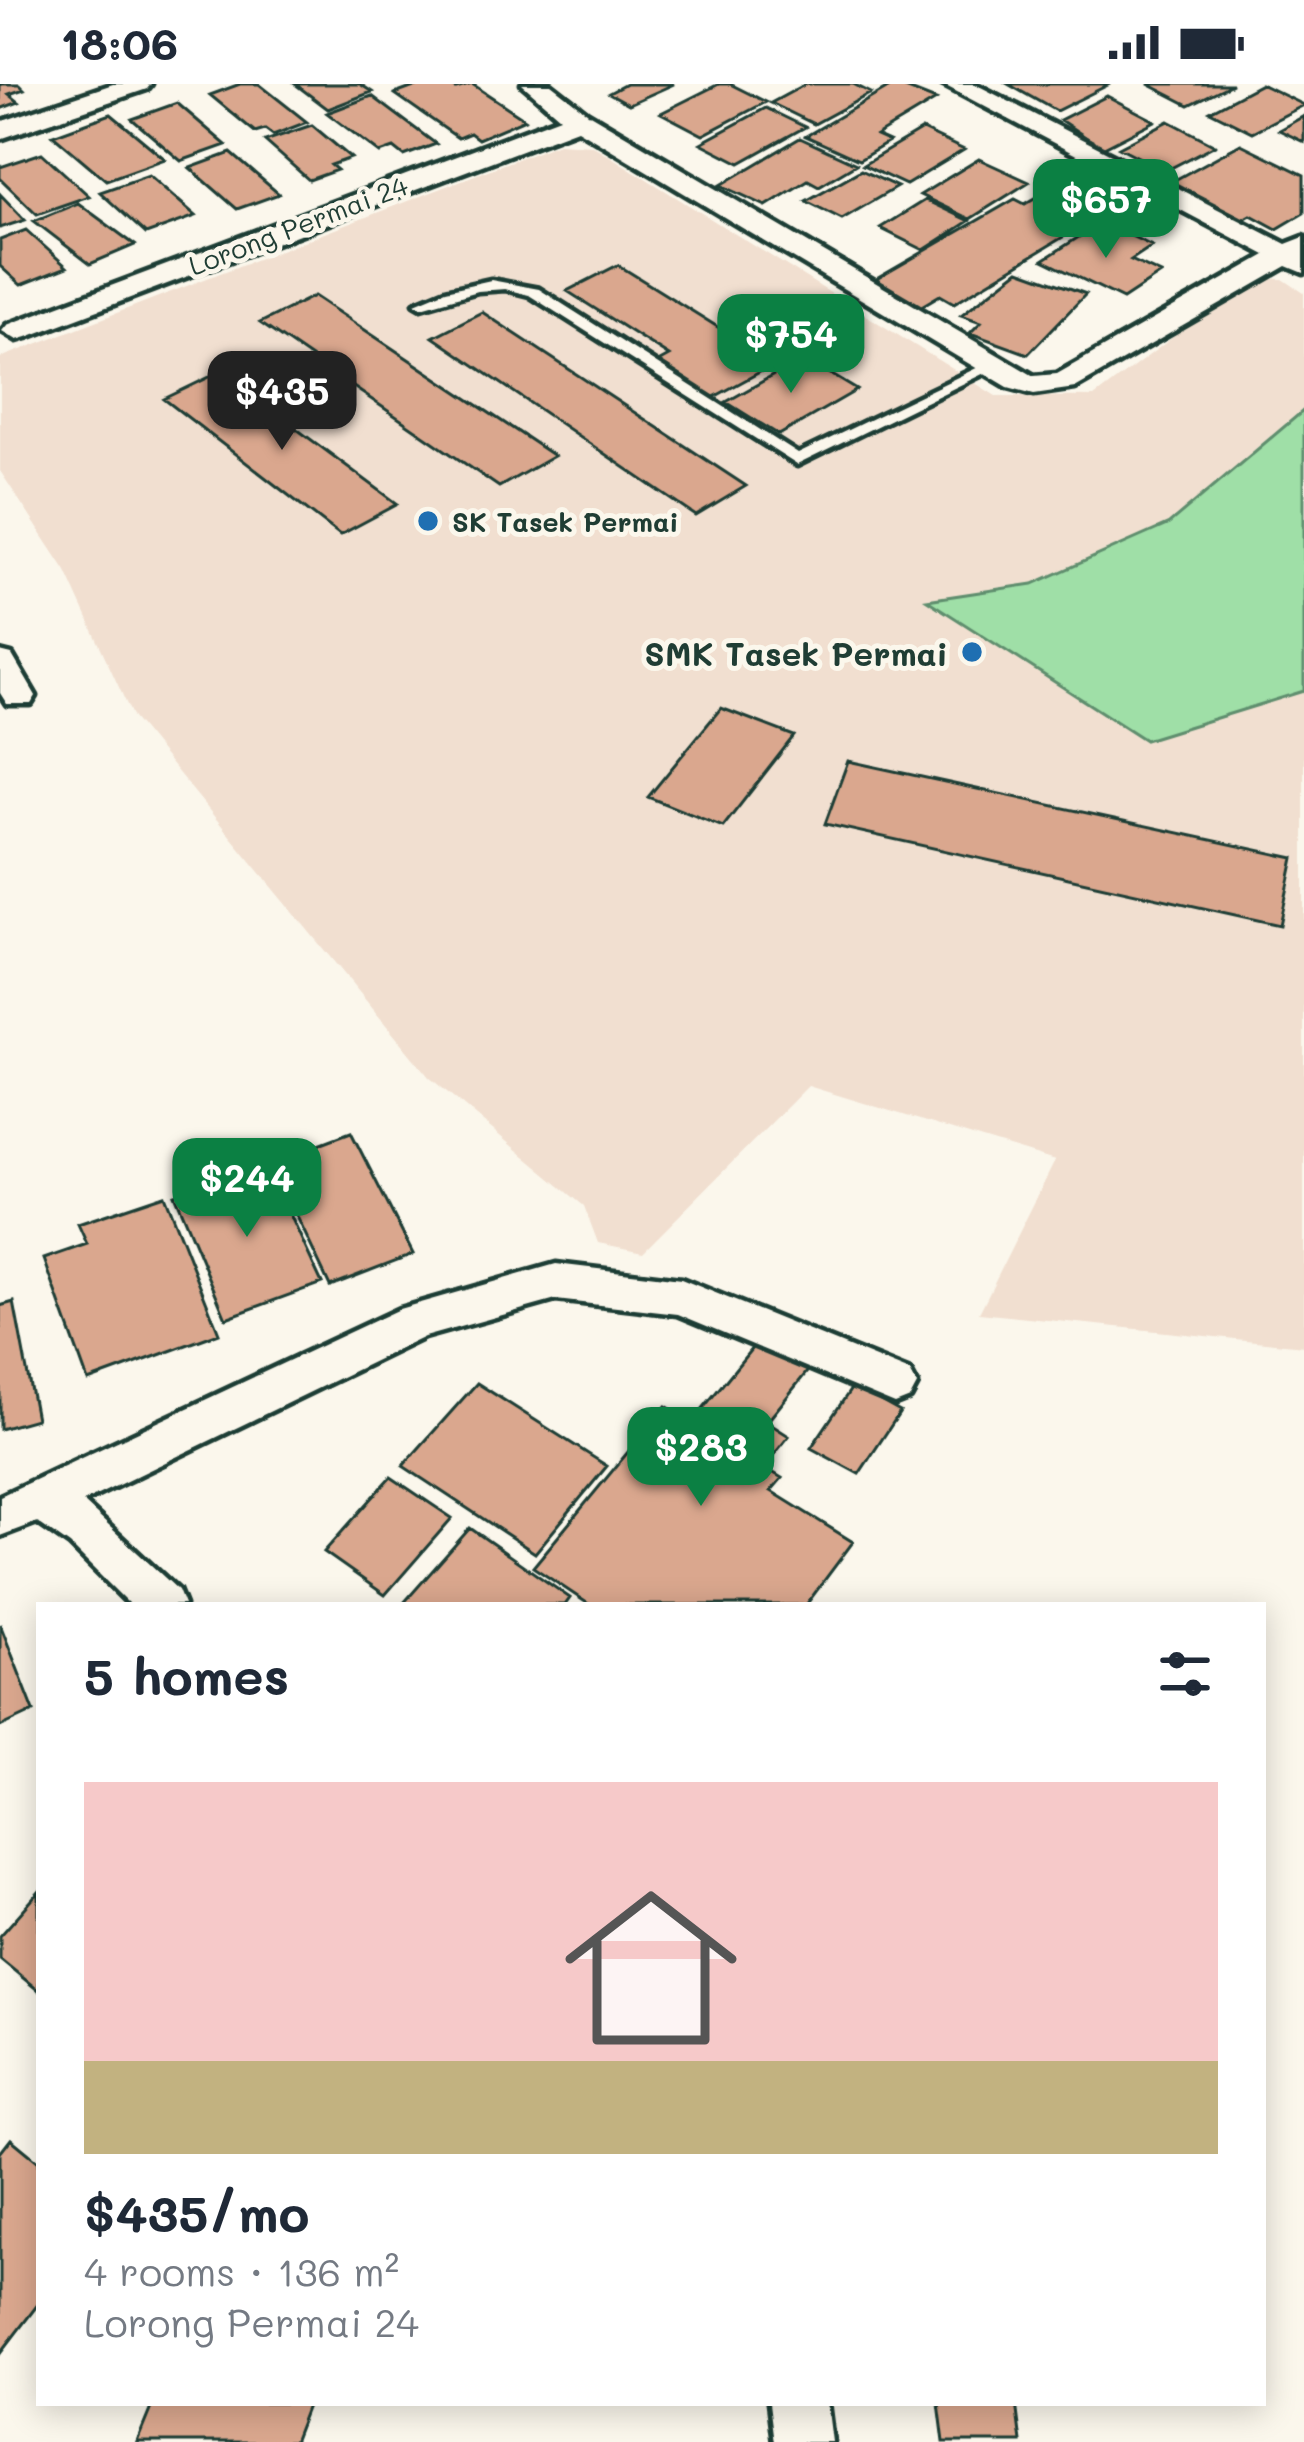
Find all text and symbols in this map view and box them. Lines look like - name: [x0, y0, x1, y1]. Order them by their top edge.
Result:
- text: 18:06: [60, 13, 178, 71]
- pin: $657: [1035, 159, 1177, 261]
- street label: Lorong Permai 24: [183, 167, 413, 283]
- text: $657: [1060, 172, 1152, 223]
- pin: $754: [720, 294, 862, 396]
- text: $754: [744, 307, 838, 358]
- pin: $435: [211, 351, 353, 453]
- text: $435: [234, 364, 330, 415]
- place label: SK Tasek Permai: [452, 504, 679, 539]
- marker: SK Tasek Permai: [415, 508, 441, 534]
- place label: SMK Tasek Permai: [644, 631, 948, 674]
- marker: SMK Tasek Permai: [959, 639, 985, 665]
- pin: $244: [176, 1138, 318, 1240]
- text: $244: [199, 1151, 295, 1202]
- pin: $283: [630, 1407, 772, 1509]
- text: $283: [654, 1420, 748, 1471]
- text: 5 homes: [84, 1641, 289, 1708]
- icon: filters: [1152, 1641, 1218, 1707]
- icon: home: [543, 1860, 759, 2076]
- text: $435/mo: [84, 2178, 309, 2245]
- text: 4 rooms · 136 m²: [84, 2245, 399, 2296]
- text: Lorong Permai 24: [84, 2296, 419, 2347]

